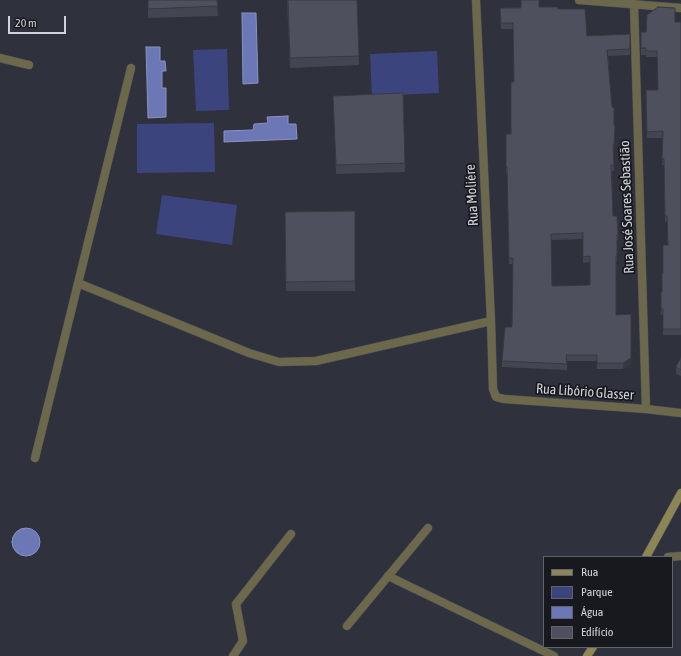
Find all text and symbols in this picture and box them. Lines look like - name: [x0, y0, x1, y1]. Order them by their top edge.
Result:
- scale bar: [10, 8, 68, 34]
- text: 20 m: [15, 16, 37, 30]
- street label: Rua José Soares Sebastião: [616, 140, 638, 274]
- street label: Rua Moliére: [462, 164, 482, 226]
- street label: Rua Libório Glasser: [536, 380, 634, 404]
- legend: [543, 556, 673, 648]
- text: Rua: [581, 565, 598, 579]
- text: Parque: [581, 585, 613, 599]
- text: Água: [581, 605, 603, 619]
- text: Edifício: [581, 625, 613, 639]

